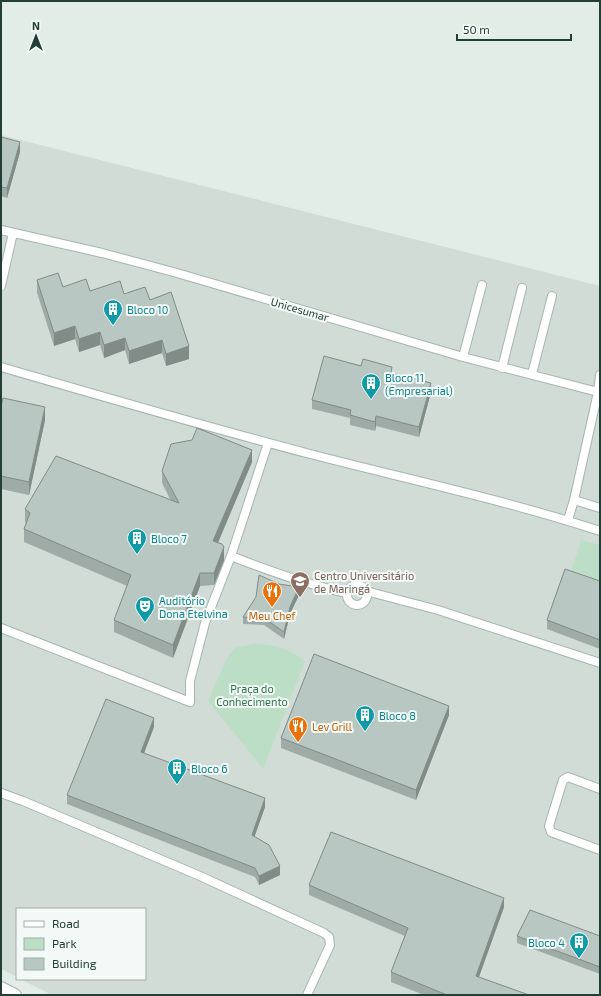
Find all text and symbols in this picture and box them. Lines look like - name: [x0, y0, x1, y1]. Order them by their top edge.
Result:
- north arrow: [16, 16, 56, 56]
- scale bar: [457, 16, 571, 42]
- text: N: [32, 19, 40, 32]
- text: 50 m: [463, 22, 490, 36]
- street label: Unicesumar: [270, 295, 331, 324]
- building icon: Bloco 10: [102, 298, 124, 326]
- place label: Bloco 10: [127, 303, 168, 316]
- place label: Bloco 11 (Empresarial): [385, 371, 453, 397]
- building icon: Bloco 11 (Empresarial): [360, 372, 382, 400]
- building icon: Bloco 7: [126, 527, 148, 555]
- place label: Bloco 7: [151, 532, 187, 545]
- place label: Centro Universitário de Maringá: [314, 569, 414, 595]
- school or university icon: Centro Universitário de Maringá: [289, 570, 311, 598]
- restaurant icon: Meu Chef: [261, 580, 283, 608]
- place label: Auditório Dona Etelvina: [159, 594, 228, 620]
- theatre icon: Auditório Dona Etelvina: [134, 595, 156, 623]
- place label: Meu Chef: [248, 609, 296, 622]
- park label: Praça do Conhecimento: [216, 682, 288, 708]
- building icon: Bloco 8: [354, 704, 376, 732]
- place label: Bloco 8: [379, 709, 416, 722]
- restaurant icon: Lev Grill: [287, 715, 309, 743]
- place label: Lev Grill: [312, 720, 353, 733]
- building icon: Bloco 6: [166, 757, 188, 785]
- place label: Bloco 6: [191, 762, 228, 775]
- legend: [16, 908, 146, 980]
- text: Road: [52, 916, 80, 930]
- building icon: Bloco 4: [568, 931, 590, 959]
- text: Park: [52, 936, 77, 950]
- place label: Bloco 4: [528, 936, 565, 949]
- text: Building: [52, 956, 97, 970]

